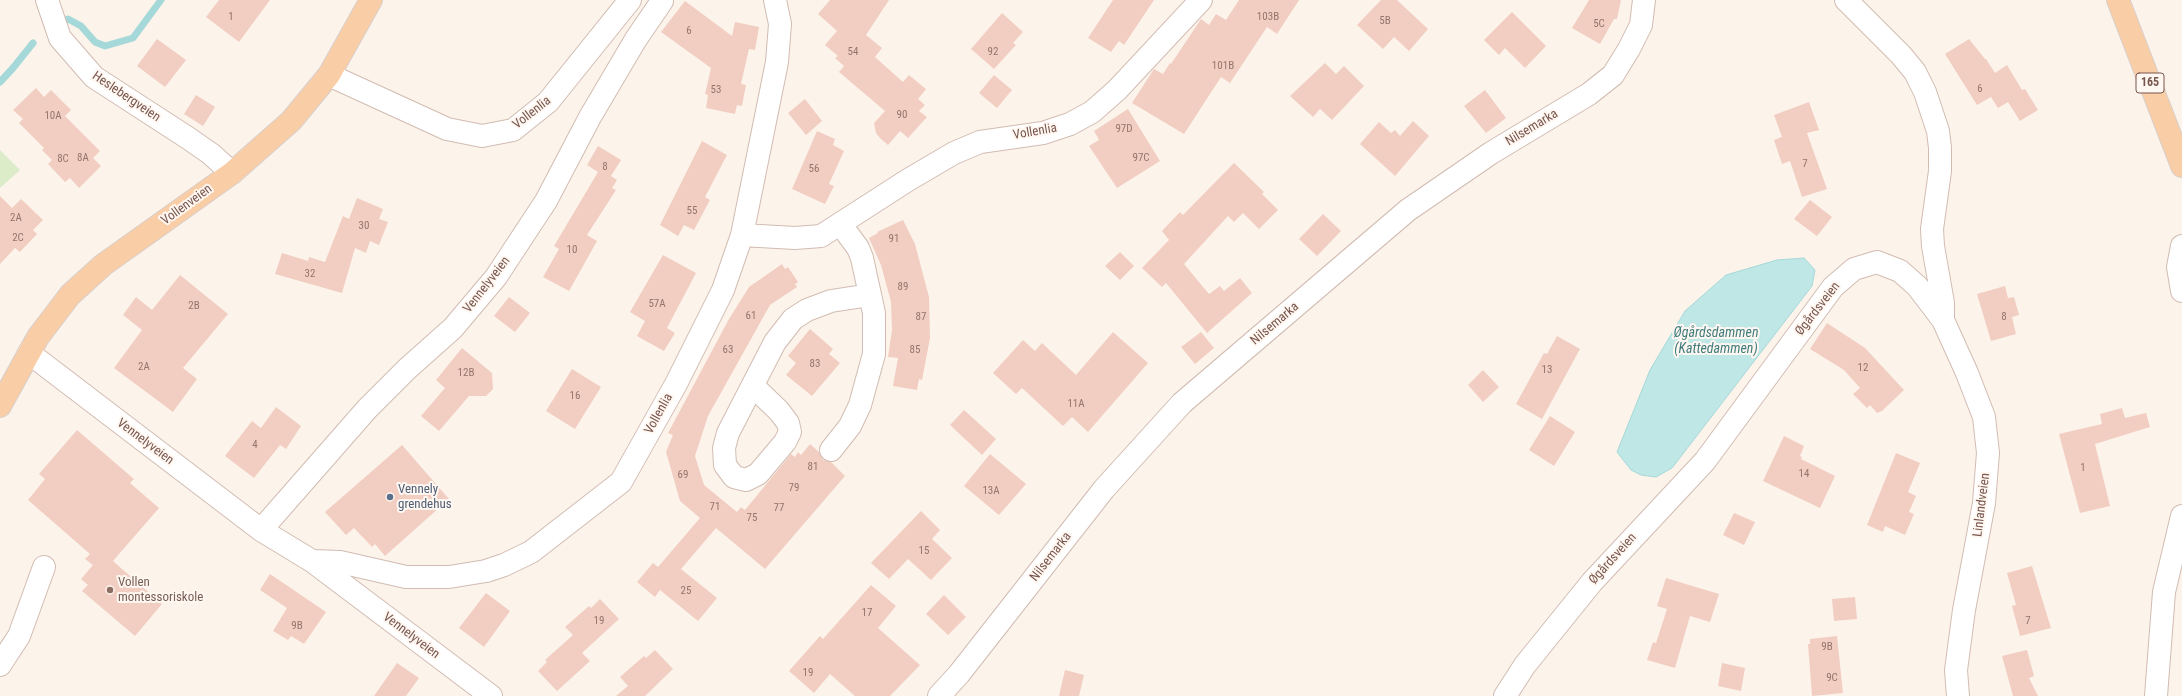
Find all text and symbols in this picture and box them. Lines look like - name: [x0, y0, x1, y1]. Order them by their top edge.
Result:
- house number: 1: [228, 10, 234, 24]
- house number: 103B: [1257, 10, 1279, 24]
- house number: 5B: [1379, 14, 1391, 28]
- house number: 5C: [1593, 17, 1605, 31]
- house number: 6: [686, 24, 692, 38]
- house number: 54: [848, 45, 858, 59]
- house number: 92: [988, 45, 998, 59]
- house number: 101B: [1212, 59, 1234, 73]
- street label: Heslebergveien: [89, 68, 163, 126]
- road number: 165: [2136, 73, 2164, 93]
- house number: 6: [1977, 82, 1983, 96]
- house number: 53: [711, 83, 721, 97]
- street label: Vollenlia: [510, 93, 554, 133]
- street label: Nilsemarka: [1503, 106, 1561, 150]
- house number: 90: [897, 108, 907, 122]
- house number: 10A: [44, 109, 62, 123]
- street label: Vollenlia: [1012, 120, 1058, 144]
- house number: 97D: [1115, 122, 1133, 136]
- house number: 8A: [77, 151, 89, 165]
- house number: 97C: [1132, 151, 1150, 165]
- house number: 8C: [57, 152, 69, 166]
- house number: 7: [1802, 157, 1808, 171]
- house number: 8: [602, 160, 608, 174]
- house number: 56: [809, 162, 819, 176]
- street label: Vollenveien: [159, 181, 215, 229]
- house number: 55: [687, 204, 697, 218]
- house number: 2A: [10, 211, 22, 225]
- house number: 30: [359, 219, 369, 233]
- house number: 2C: [12, 231, 24, 245]
- house number: 91: [889, 232, 899, 246]
- house number: 10: [567, 243, 577, 257]
- street label: Vennelyveien: [460, 254, 514, 316]
- house number: 32: [305, 267, 315, 281]
- street label: Øgårdsveien: [1792, 279, 1844, 339]
- house number: 89: [898, 280, 908, 294]
- house number: 57A: [648, 297, 666, 311]
- house number: 2B: [188, 299, 200, 313]
- street label: Nilsemarka: [1248, 299, 1302, 349]
- house number: 61: [746, 309, 756, 323]
- house number: 87: [916, 310, 926, 324]
- house number: 8: [2001, 310, 2007, 324]
- water label: Øgårdsdammen (Kattedammen): [1674, 325, 1758, 358]
- house number: 63: [723, 343, 733, 357]
- house number: 85: [910, 343, 920, 357]
- house number: 83: [810, 357, 820, 371]
- house number: 2A: [138, 360, 150, 374]
- house number: 12: [1858, 361, 1868, 375]
- house number: 13: [1542, 363, 1552, 377]
- house number: 12B: [458, 366, 474, 380]
- house number: 16: [570, 389, 580, 403]
- street label: Vollenlia: [641, 391, 677, 437]
- house number: 11A: [1067, 397, 1085, 411]
- street label: Vennelyveien: [113, 416, 177, 468]
- house number: 4: [252, 438, 258, 452]
- house number: 81: [808, 460, 818, 474]
- house number: 1: [2080, 461, 2086, 475]
- house number: 14: [1799, 467, 1809, 481]
- house number: 69: [678, 468, 688, 482]
- street label: Linlandveien: [1970, 472, 1994, 538]
- house number: 79: [789, 481, 799, 495]
- place label: Vennely grendehus: [398, 482, 452, 513]
- house number: 13A: [982, 484, 1000, 498]
- marker: Vennely grendehus: [385, 492, 395, 502]
- house number: 71: [710, 500, 720, 514]
- house number: 77: [774, 501, 784, 515]
- house number: 75: [747, 511, 757, 525]
- street label: Nilsemarka: [1027, 529, 1075, 585]
- street label: Øgårdsveien: [1586, 530, 1640, 588]
- house number: 15: [919, 544, 929, 558]
- place label: Vollen montessoriskole: [118, 575, 203, 606]
- house number: 25: [681, 584, 691, 598]
- marker: Vollen montessoriskole: [105, 585, 115, 595]
- house number: 17: [862, 606, 872, 620]
- street label: Vennelyveien: [379, 610, 443, 662]
- house number: 19: [594, 614, 604, 628]
- house number: 7: [2025, 614, 2031, 628]
- house number: 9B: [291, 619, 303, 633]
- house number: 9B: [1821, 640, 1833, 654]
- house number: 19: [803, 666, 813, 680]
- house number: 9C: [1826, 671, 1838, 685]

